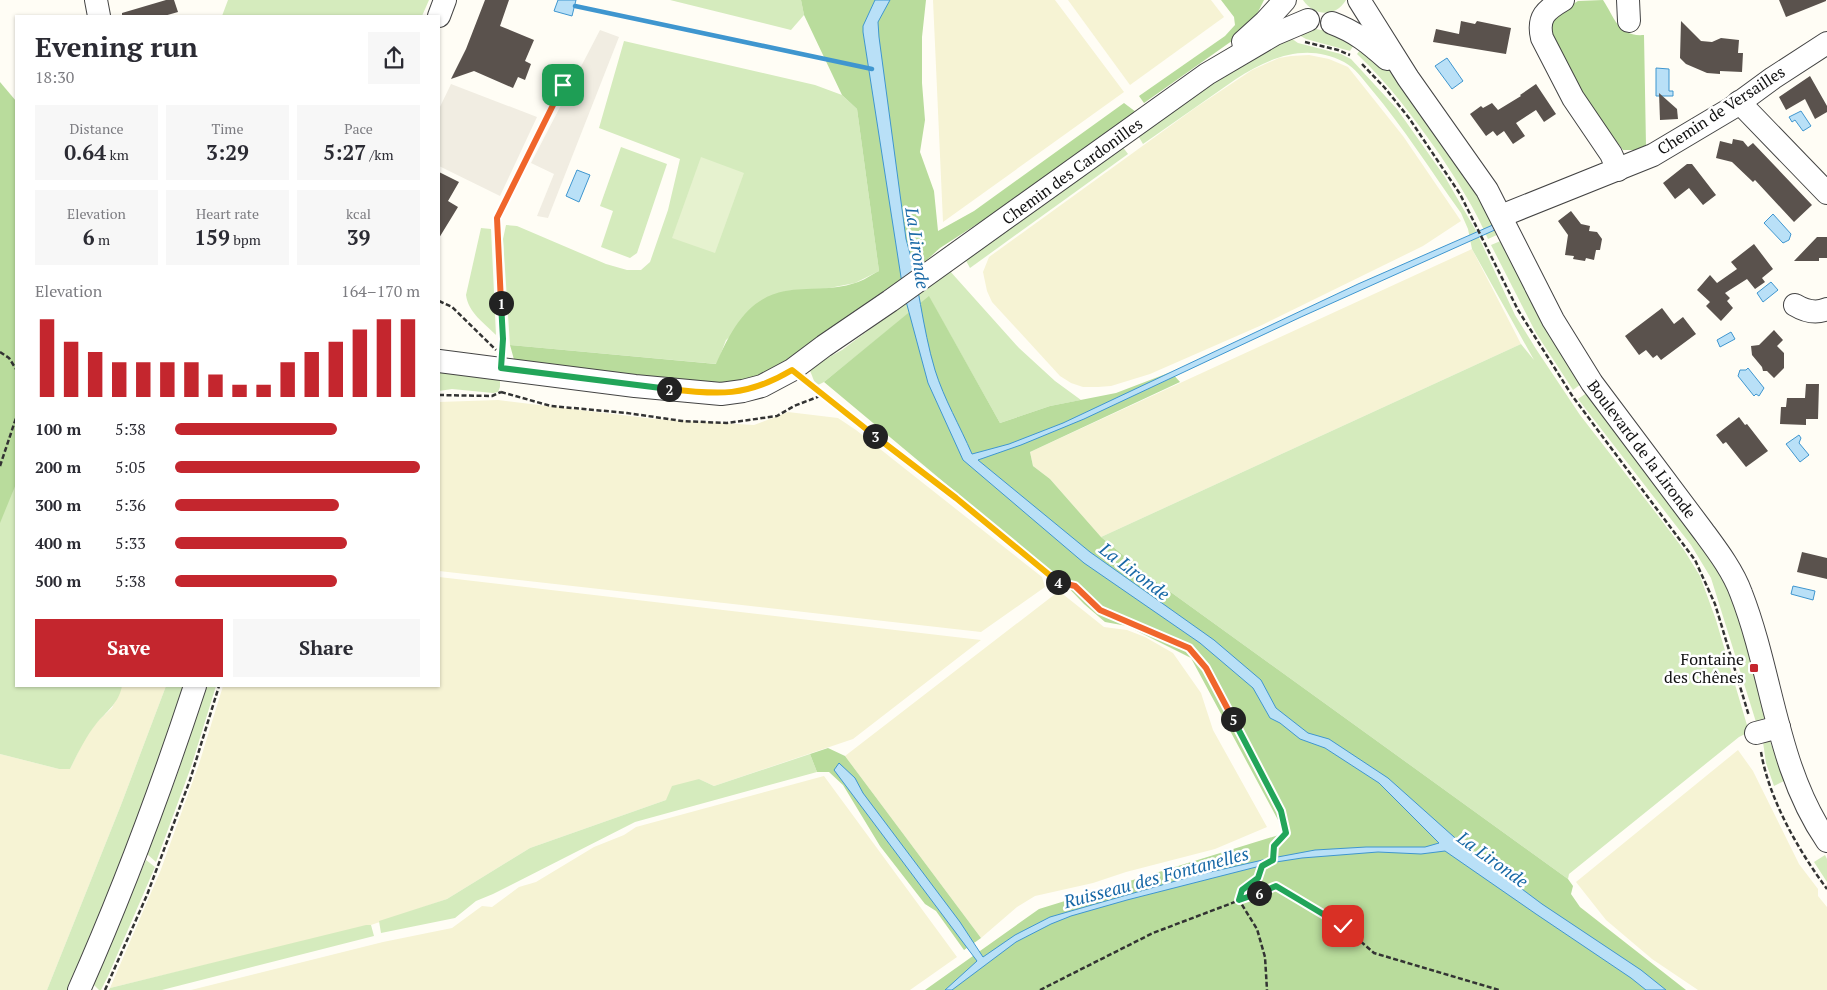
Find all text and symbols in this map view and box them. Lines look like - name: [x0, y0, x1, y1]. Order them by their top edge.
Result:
- text: Evening run: [35, 28, 198, 65]
- button: share: [368, 32, 420, 84]
- street label: Chemin de Versailles: [1653, 60, 1789, 160]
- pin: [542, 64, 584, 106]
- text: 18:30: [35, 66, 74, 88]
- icon: arrive: [549, 71, 577, 99]
- street label: Chemin des Cardonilles: [997, 112, 1147, 229]
- text: Distance: [69, 119, 124, 138]
- text: Time: [211, 119, 244, 138]
- text: Pace: [344, 119, 373, 138]
- text: 0.64: [64, 138, 106, 166]
- text: 3:29: [206, 138, 249, 166]
- text: 5:27: [323, 138, 366, 166]
- text: km: [106, 145, 129, 164]
- text: /km: [366, 145, 394, 164]
- text: Elevation: [67, 204, 126, 223]
- text: Heart rate: [196, 204, 259, 223]
- text: kcal: [346, 204, 371, 223]
- water label: La Lironde: [900, 205, 936, 290]
- text: 6: [83, 223, 95, 251]
- text: 159: [194, 223, 230, 251]
- text: 39: [347, 223, 370, 251]
- text: m: [95, 230, 110, 249]
- text: bpm: [230, 230, 261, 249]
- text: Elevation: [35, 280, 102, 302]
- text: 164–170 m: [341, 280, 420, 302]
- pin: 1: [488, 290, 514, 316]
- text: 1: [498, 294, 505, 313]
- street label: Boulevard de la Lironde: [1583, 375, 1701, 523]
- pin: 2: [656, 376, 682, 402]
- text: 2: [666, 380, 673, 399]
- text: 100 m: [35, 418, 81, 440]
- text: 5:38: [115, 418, 146, 440]
- pin: 3: [862, 424, 888, 448]
- text: 3: [872, 427, 879, 446]
- text: 200 m: [35, 456, 81, 478]
- text: 5:05: [115, 456, 146, 478]
- text: 300 m: [35, 494, 81, 516]
- text: 5:36: [115, 494, 146, 516]
- text: 400 m: [35, 532, 81, 554]
- text: 5:33: [115, 532, 146, 554]
- water label: La Lironde: [1094, 536, 1175, 605]
- text: 500 m: [35, 570, 81, 592]
- text: 5:38: [115, 570, 146, 592]
- pin: 4: [1046, 570, 1070, 594]
- text: 4: [1055, 573, 1062, 592]
- button: Save: [35, 619, 223, 677]
- button: Share: [233, 619, 420, 677]
- place label: Fontaine des Chênes: [1664, 648, 1744, 688]
- marker: Fontaine des Chênes: [1748, 662, 1760, 674]
- pin: 5: [1220, 706, 1246, 732]
- text: 5: [1230, 710, 1237, 729]
- water label: La Lironde: [1452, 825, 1533, 893]
- water label: Ruisseau des Fontanelles: [1060, 841, 1251, 914]
- pin: 6: [1246, 880, 1272, 906]
- text: 6: [1256, 884, 1263, 903]
- pin: [1322, 905, 1364, 947]
- icon: check: [1329, 912, 1357, 940]

